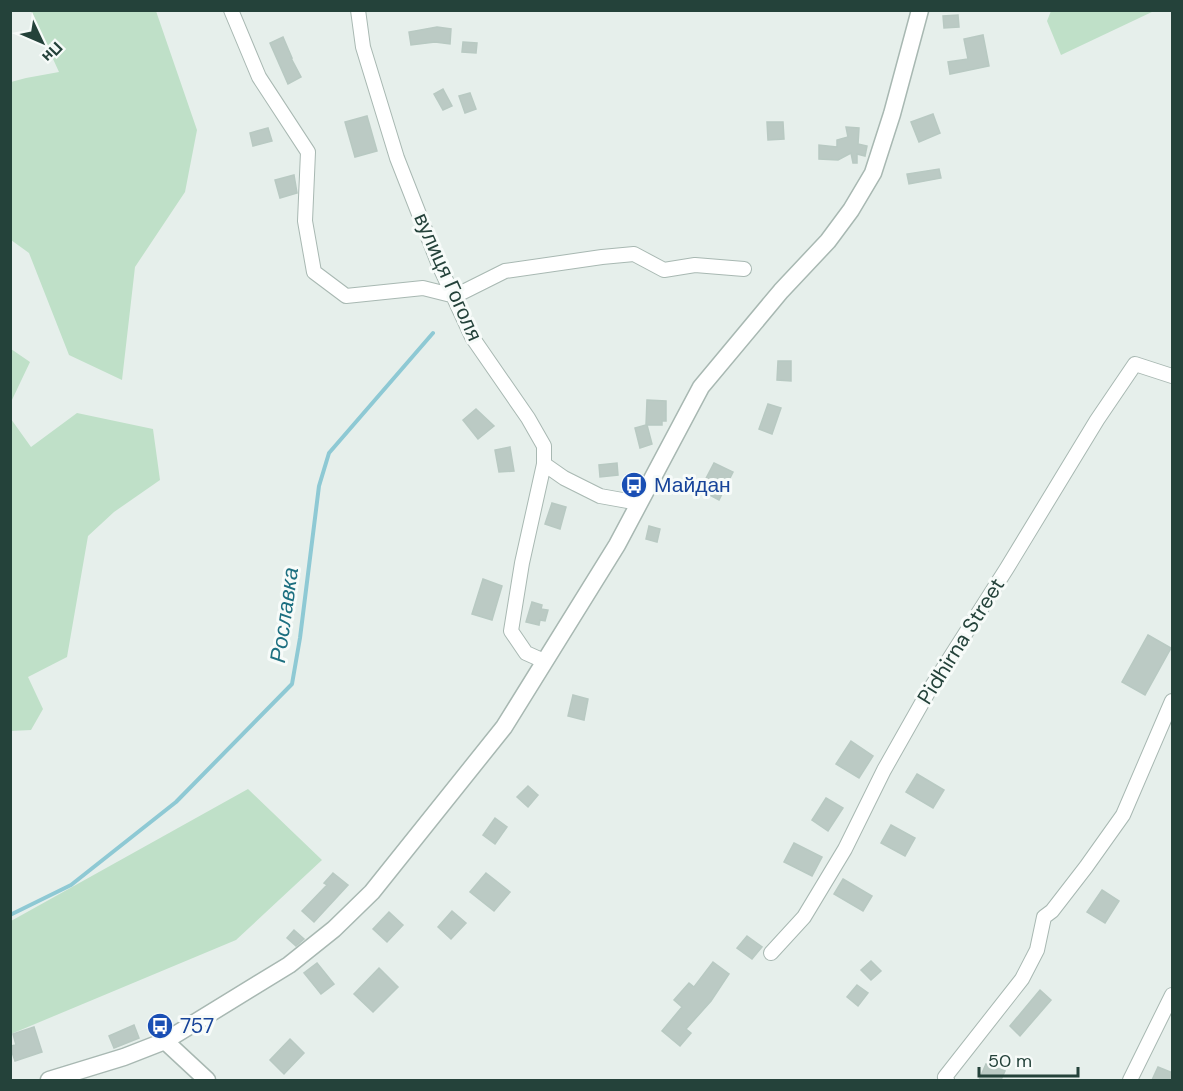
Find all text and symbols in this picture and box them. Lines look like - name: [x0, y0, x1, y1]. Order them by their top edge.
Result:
- north arrow: [12, 12, 72, 72]
- text: Пн: [38, 37, 67, 67]
- street label: вулиця Гоголя: [407, 209, 489, 345]
- bus stop icon: Майдан: [619, 470, 649, 500]
- place label: Майдан: [654, 471, 731, 499]
- water label: Рославка: [263, 565, 305, 665]
- street label: Pidhirna Street: [911, 573, 1011, 709]
- bus stop icon: 757: [145, 1011, 175, 1041]
- place label: 757: [180, 1012, 214, 1040]
- scale bar: [979, 1040, 1078, 1078]
- text: 50 m: [988, 1049, 1032, 1073]

